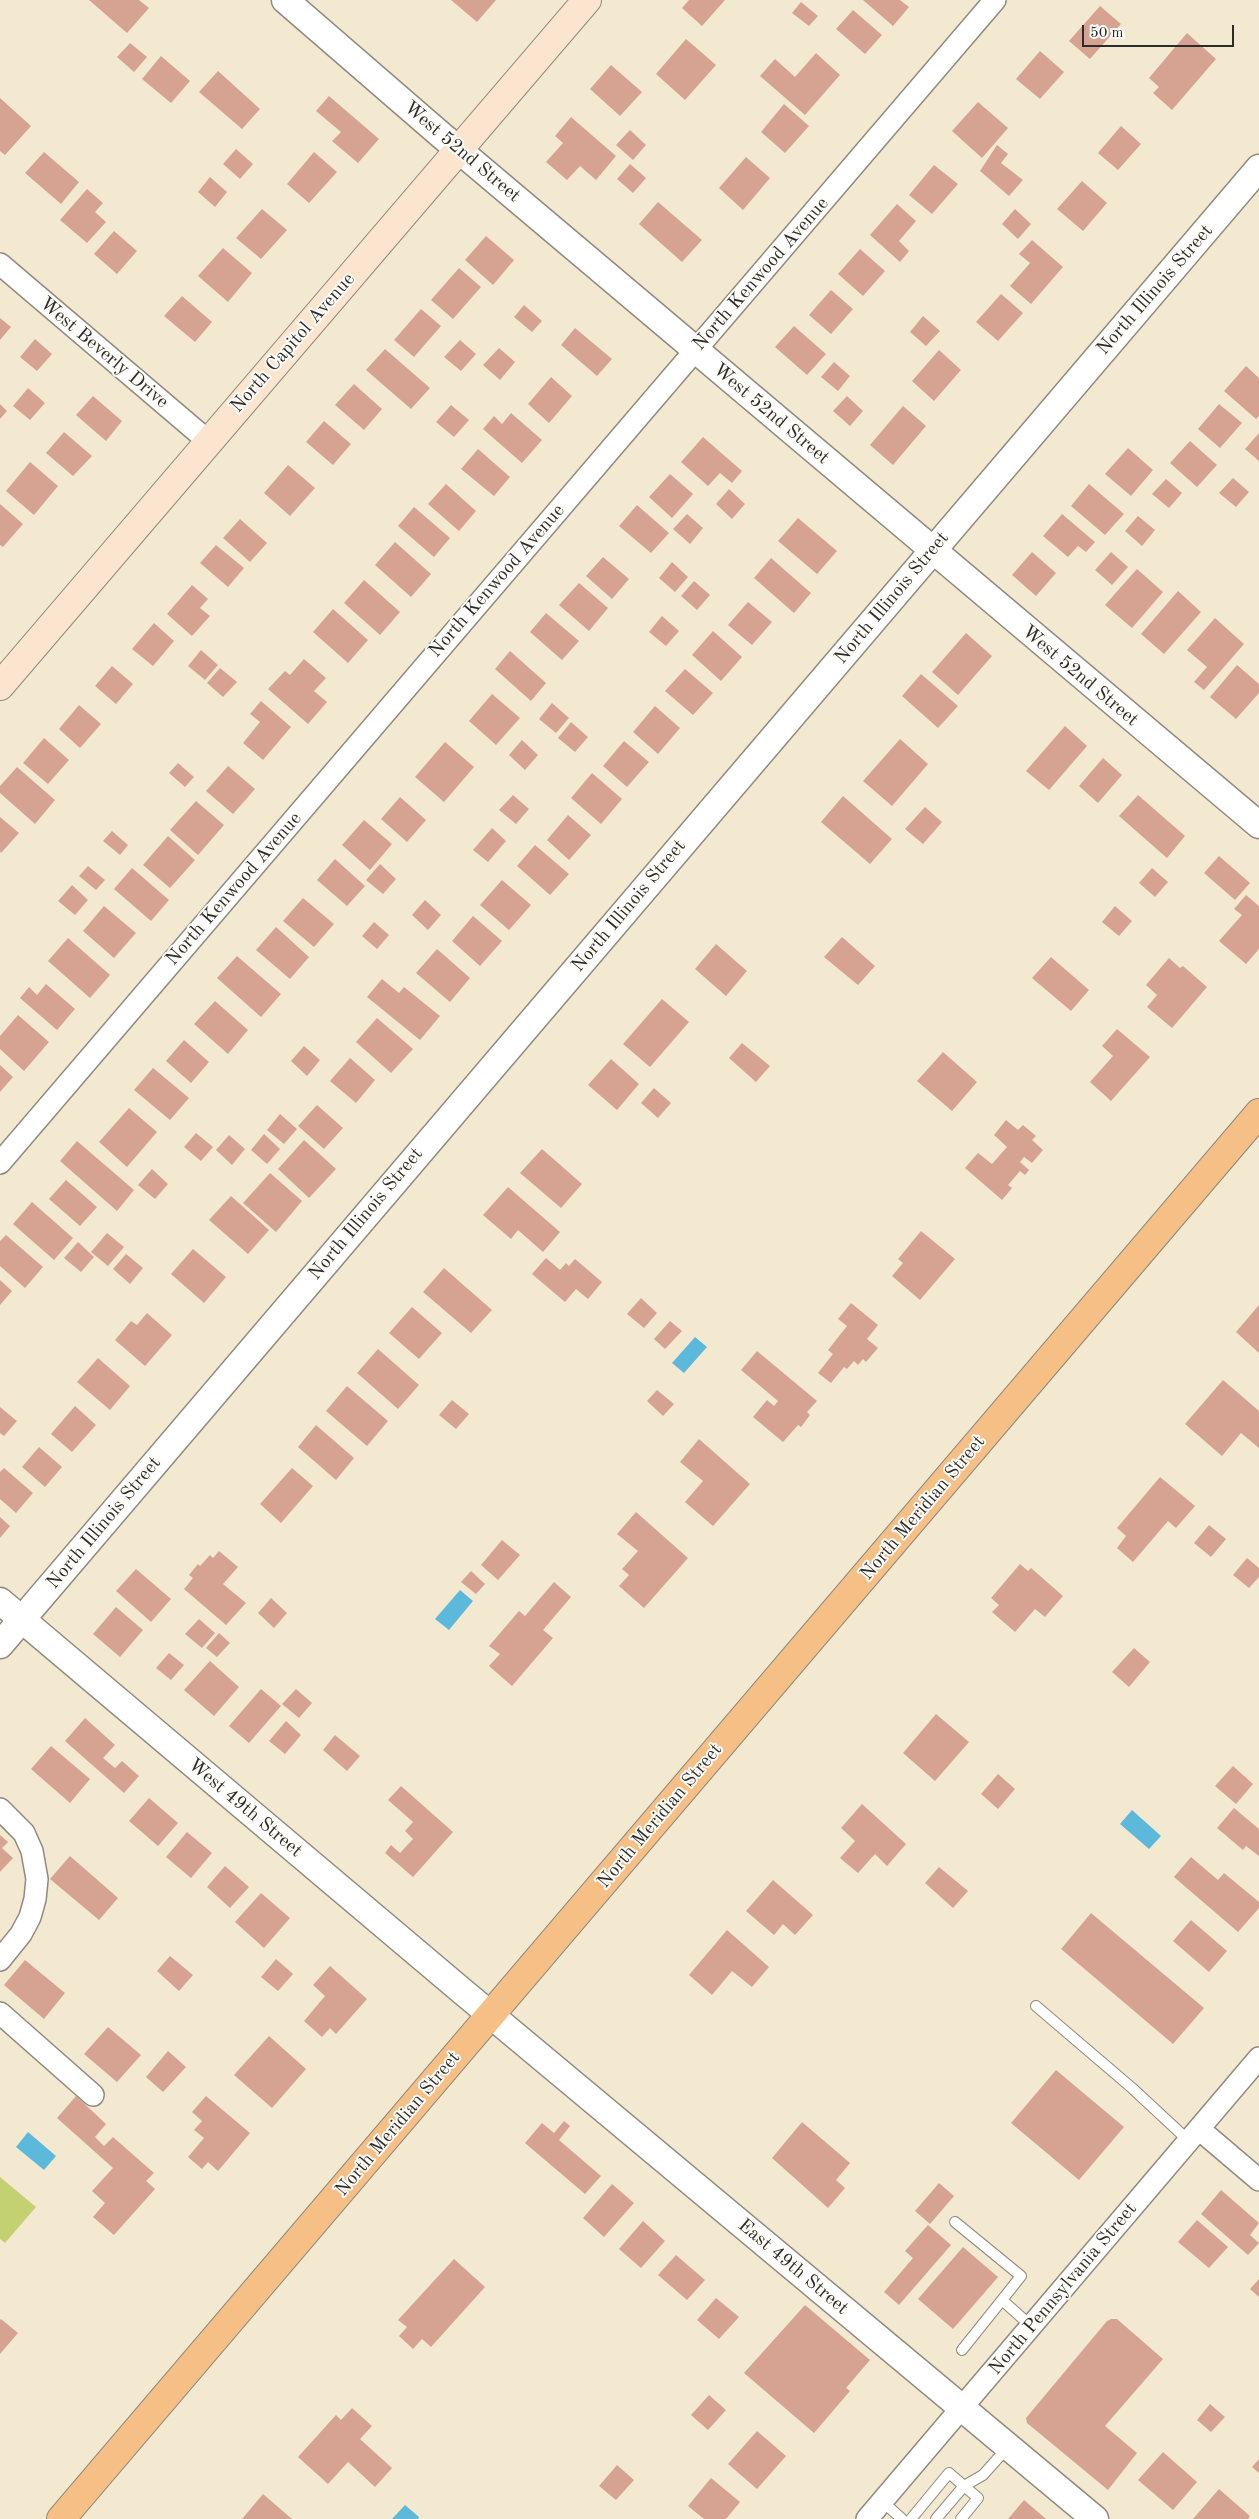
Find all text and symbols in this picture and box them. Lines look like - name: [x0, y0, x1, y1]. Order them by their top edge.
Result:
- scale bar: [1084, 15, 1236, 47]
- text: 50 m: [1090, 26, 1124, 41]
- street label: West 52nd Street: [399, 97, 525, 207]
- street label: North Kenwood Avenue: [688, 193, 834, 355]
- street label: North Illinois Street: [1092, 220, 1218, 360]
- street label: North Capitol Avenue: [226, 268, 360, 418]
- street label: West Beverly Drive: [35, 292, 173, 414]
- street label: West 52nd Street: [708, 359, 834, 469]
- street label: North Kenwood Avenue: [424, 500, 570, 662]
- street label: North Illinois Street: [830, 527, 954, 669]
- street label: West 52nd Street: [1017, 621, 1143, 731]
- street label: North Kenwood Avenue: [161, 808, 307, 970]
- street label: North Illinois Street: [567, 835, 691, 977]
- street label: North Illinois Street: [304, 1143, 428, 1285]
- street label: North Meridian Street: [856, 1431, 990, 1585]
- street label: North Illinois Street: [42, 1452, 166, 1594]
- street label: North Meridian Street: [593, 1739, 727, 1893]
- street label: West 49th Street: [183, 1754, 307, 1862]
- street label: North Meridian Street: [331, 2047, 465, 2201]
- street label: North Pennsylvania Street: [984, 2198, 1142, 2380]
- street label: East 49th Street: [733, 2214, 853, 2320]

